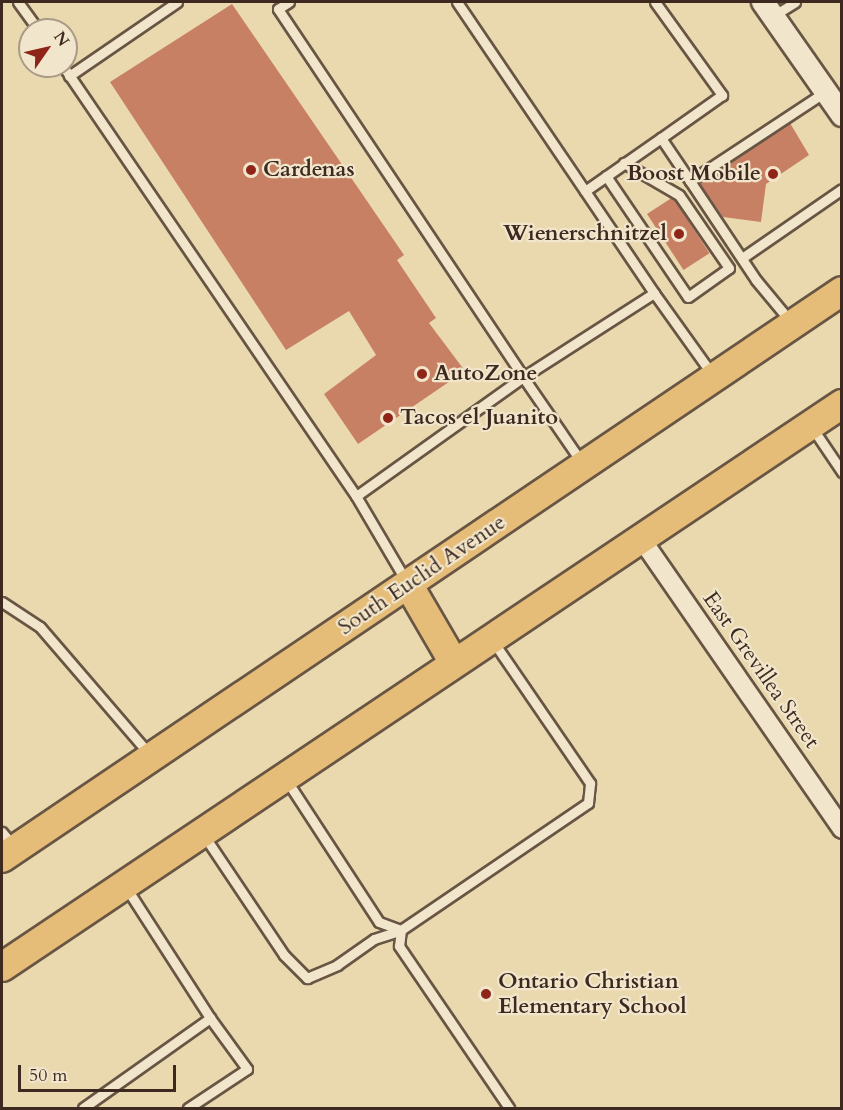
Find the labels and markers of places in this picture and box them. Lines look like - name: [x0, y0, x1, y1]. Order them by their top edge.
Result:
- place label: Cardenas: [263, 157, 355, 183]
- place label: Boost Mobile: [626, 161, 761, 187]
- marker: Cardenas: [244, 163, 258, 177]
- marker: Boost Mobile: [766, 167, 780, 181]
- place label: Wienerschnitzel: [503, 221, 667, 247]
- marker: Wienerschnitzel: [672, 227, 686, 241]
- place label: AutoZone: [434, 361, 537, 387]
- marker: AutoZone: [415, 367, 429, 381]
- place label: Tacos el Juanito: [400, 405, 558, 431]
- marker: Tacos el Juanito: [381, 411, 395, 425]
- place label: Ontario Christian Elementary School: [498, 968, 687, 1020]
- marker: Ontario Christian Elementary School: [479, 987, 493, 1001]

